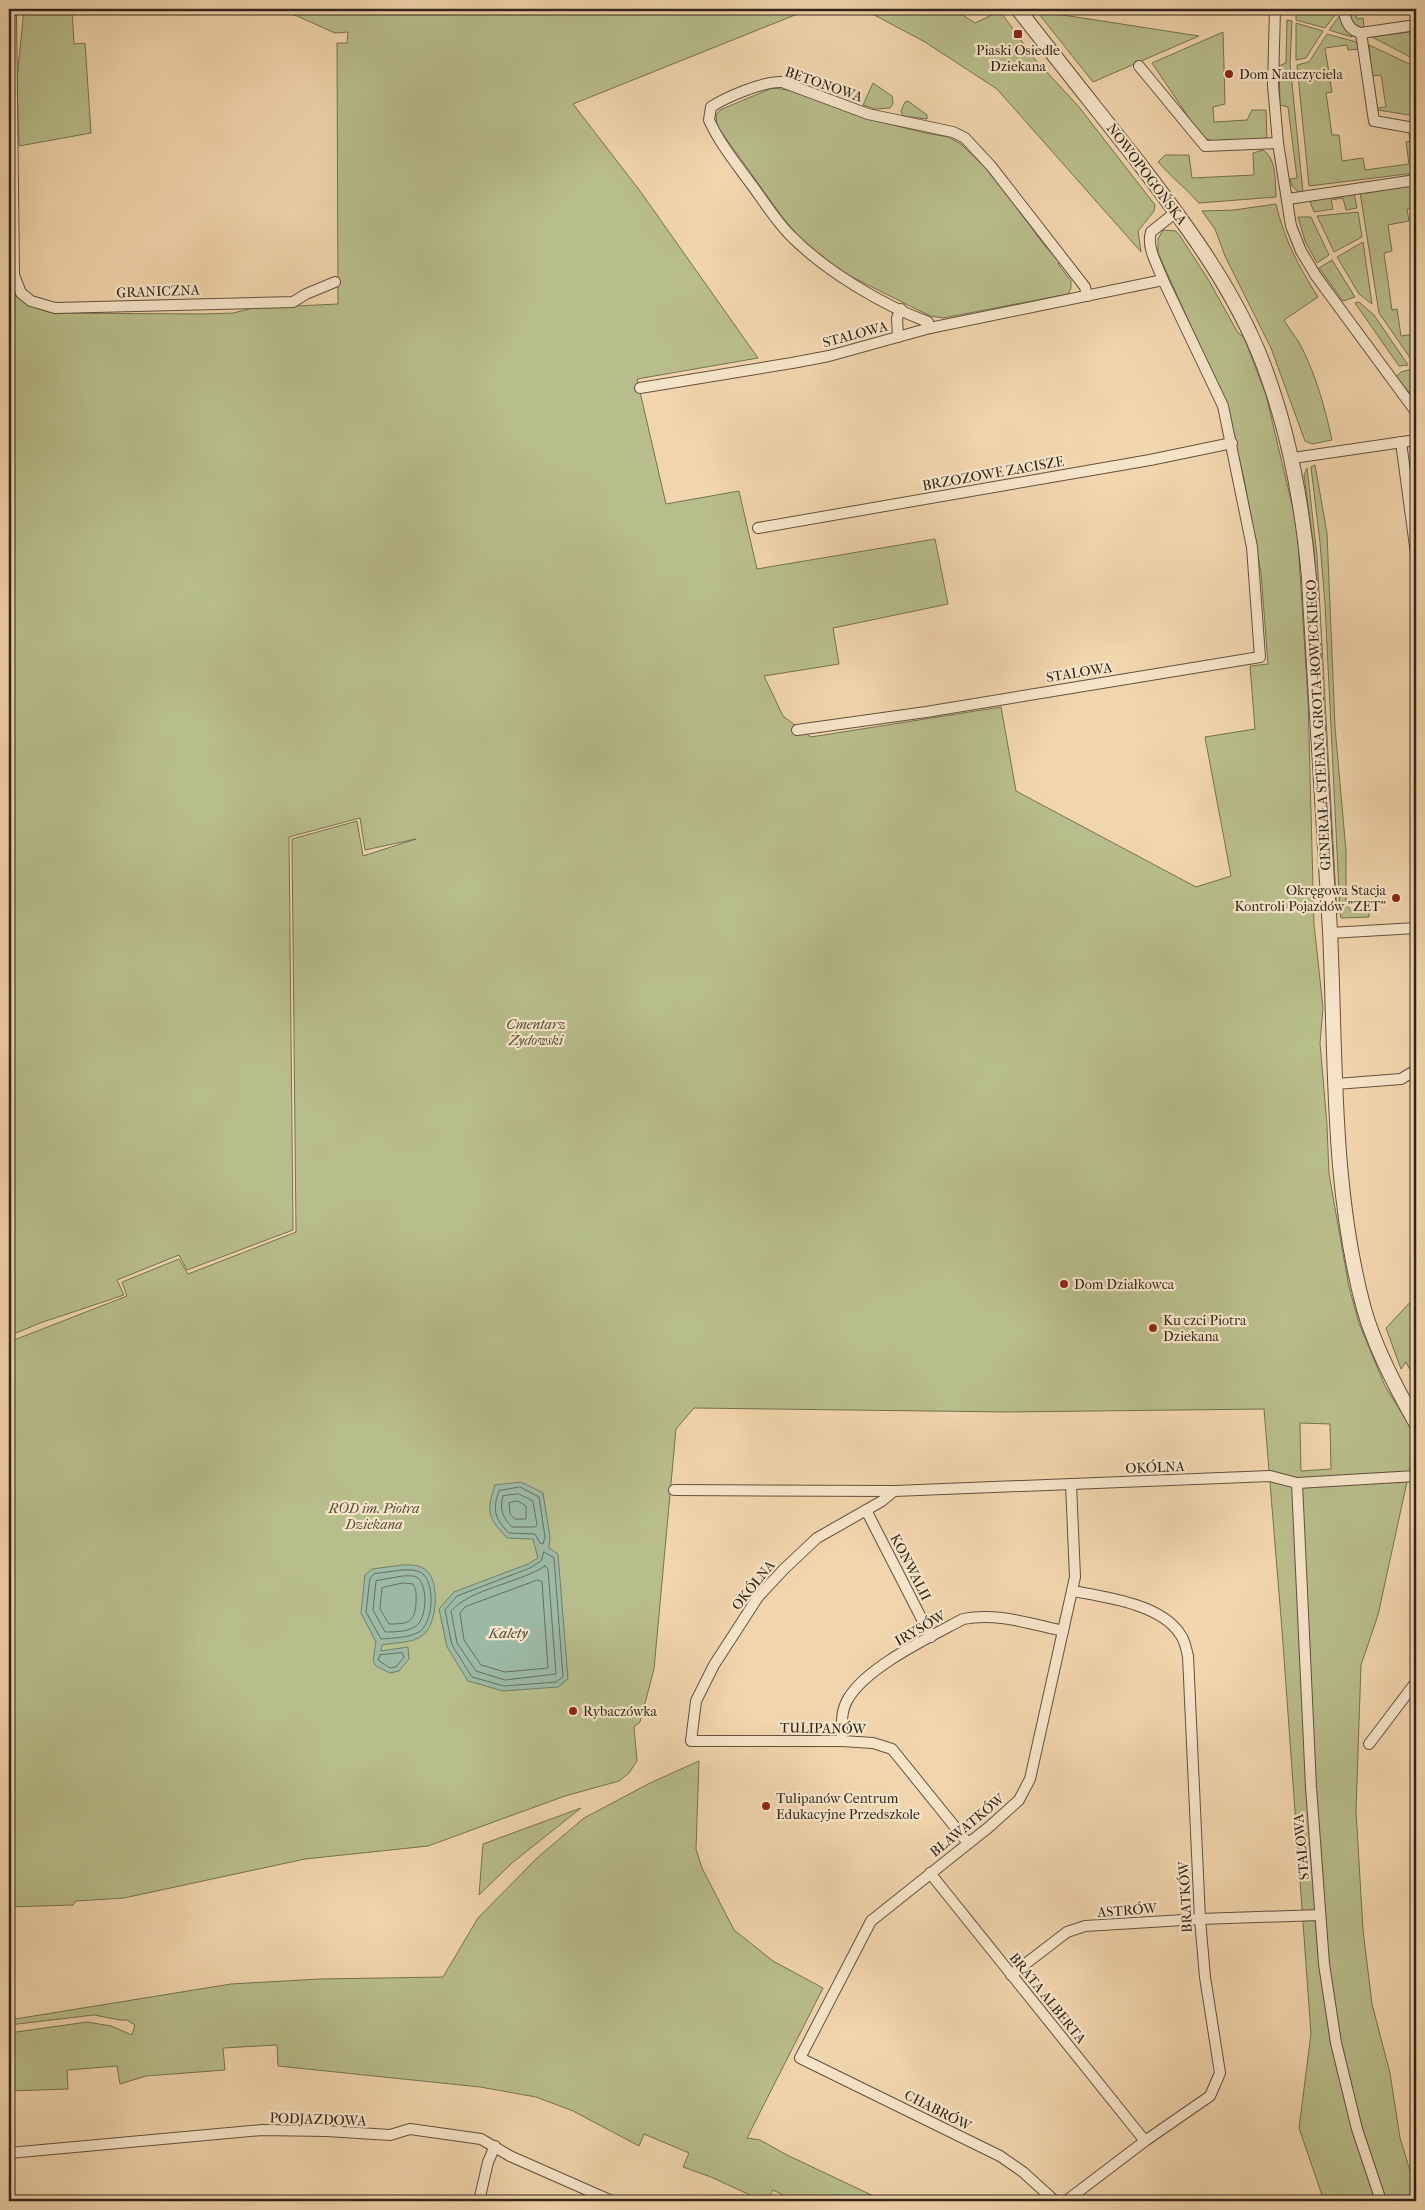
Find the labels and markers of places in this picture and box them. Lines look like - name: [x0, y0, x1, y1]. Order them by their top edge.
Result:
- marker: Piaski Osiedle Dziekana: [1012, 28, 1024, 40]
- place label: Piaski Osiedle Dziekana: [976, 42, 1060, 75]
- place label: Dom Nauczyciela: [1239, 66, 1343, 83]
- marker: Dom Nauczyciela: [1223, 68, 1235, 80]
- place label: Okręgowa Stacja Kontroli Pojazdów "ZET": [1234, 882, 1387, 915]
- marker: Okręgowa Stacja Kontroli Pojazdów "ZET": [1390, 892, 1402, 904]
- place label: Dom Działkowca: [1074, 1276, 1175, 1293]
- marker: Dom Działkowca: [1058, 1278, 1070, 1290]
- place label: Ku czci Piotra Dziekana: [1163, 1312, 1247, 1345]
- marker: Ku czci Piotra Dziekana: [1147, 1322, 1159, 1334]
- place label: Rybaczówka: [583, 1703, 657, 1720]
- marker: Rybaczówka: [567, 1705, 579, 1717]
- place label: Tulipanów Centrum Edukacyjne Przedszkole: [776, 1790, 920, 1823]
- marker: Tulipanów Centrum Edukacyjne Przedszkole: [760, 1800, 772, 1812]

